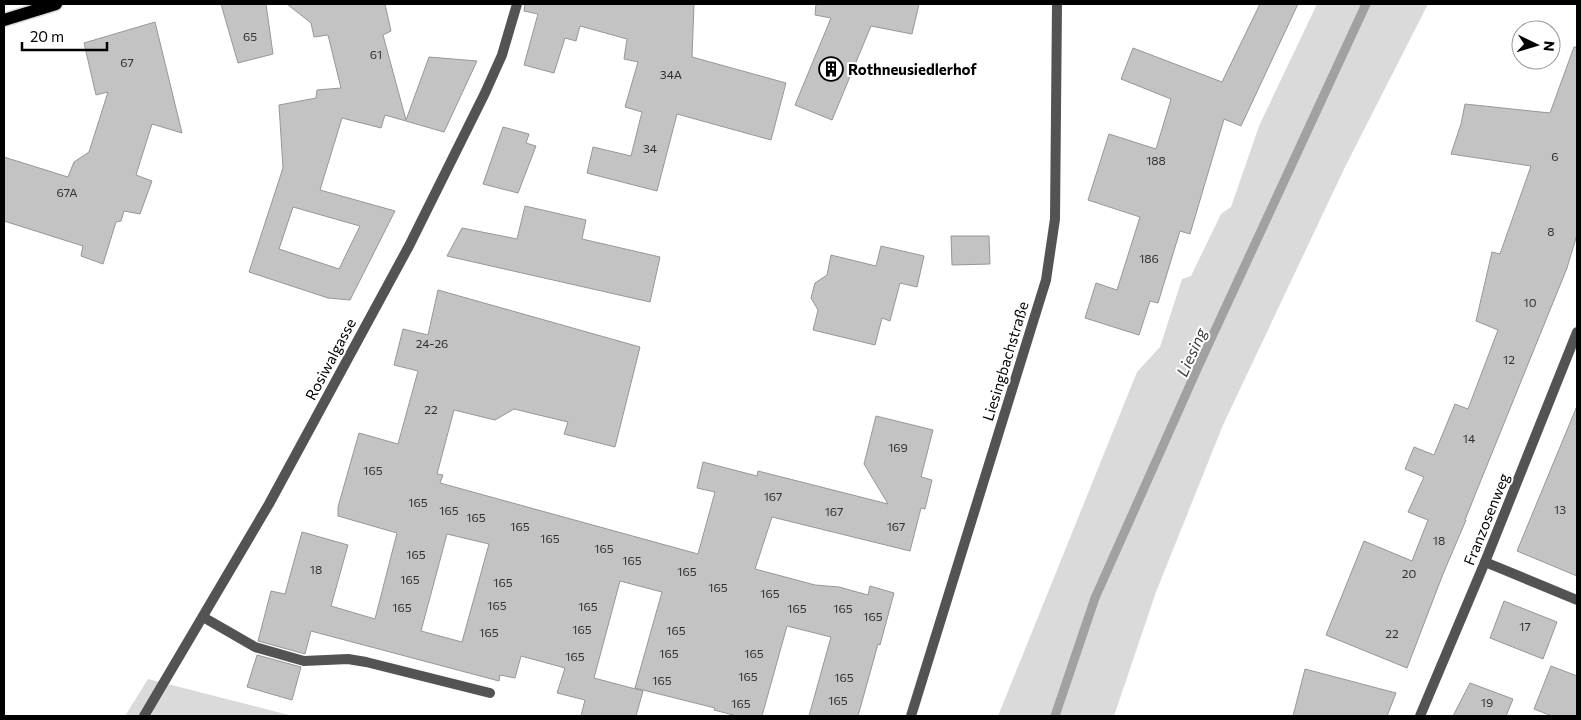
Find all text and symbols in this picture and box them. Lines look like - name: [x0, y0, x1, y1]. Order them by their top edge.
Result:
- scale bar: [22, 20, 108, 52]
- north arrow: [1511, 20, 1561, 70]
- text: 20 m: [30, 27, 64, 45]
- house number: 65: [243, 29, 257, 43]
- text: N: [1541, 40, 1558, 52]
- house number: 61: [370, 47, 382, 61]
- house number: 67: [120, 55, 134, 69]
- building icon: Rothneusiedlerhof: [818, 56, 844, 82]
- place label: Rothneusiedlerhof: [848, 60, 977, 78]
- house number: 34A: [660, 67, 682, 81]
- house number: 34: [643, 141, 657, 155]
- house number: 6: [1551, 149, 1559, 163]
- house number: 188: [1146, 153, 1166, 167]
- house number: 67A: [57, 185, 77, 199]
- house number: 8: [1547, 224, 1555, 238]
- house number: 186: [1139, 251, 1159, 265]
- house number: 10: [1524, 295, 1537, 309]
- street label: Liesingbachstraße: [978, 299, 1032, 423]
- street label: Rosiwalgasse: [301, 315, 359, 403]
- water label: Liesing: [1172, 324, 1211, 379]
- house number: 24-26: [416, 336, 448, 350]
- house number: 12: [1503, 352, 1515, 366]
- house number: 22: [424, 402, 438, 416]
- house number: 14: [1463, 431, 1475, 445]
- house number: 169: [888, 440, 908, 454]
- house number: 165: [363, 463, 383, 477]
- street label: Franzosenweg: [1459, 470, 1513, 568]
- house number: 167: [764, 489, 782, 503]
- house number: 165: [408, 495, 428, 509]
- house number: 13: [1554, 502, 1566, 516]
- house number: 165: [439, 503, 459, 517]
- house number: 167: [825, 504, 843, 518]
- house number: 165: [466, 510, 486, 524]
- house number: 165: [510, 519, 530, 533]
- house number: 167: [887, 519, 905, 533]
- house number: 165: [540, 531, 560, 545]
- house number: 18: [1433, 533, 1445, 547]
- house number: 165: [594, 541, 614, 555]
- house number: 165: [406, 547, 426, 561]
- house number: 165: [622, 553, 642, 567]
- house number: 18: [310, 562, 322, 576]
- house number: 165: [677, 564, 697, 578]
- house number: 20: [1402, 566, 1416, 580]
- house number: 165: [400, 572, 420, 586]
- house number: 165: [493, 575, 513, 589]
- house number: 165: [708, 580, 728, 594]
- house number: 165: [760, 586, 780, 600]
- house number: 165: [487, 598, 507, 612]
- house number: 165: [578, 599, 598, 613]
- house number: 165: [392, 600, 412, 614]
- house number: 165: [787, 601, 807, 615]
- house number: 165: [833, 601, 853, 615]
- house number: 165: [863, 609, 883, 623]
- house number: 17: [1519, 619, 1531, 633]
- house number: 165: [572, 622, 592, 636]
- house number: 165: [666, 623, 686, 637]
- house number: 165: [479, 625, 499, 639]
- house number: 22: [1385, 626, 1399, 640]
- house number: 165: [659, 646, 679, 660]
- house number: 165: [744, 646, 764, 660]
- house number: 165: [565, 649, 585, 663]
- house number: 165: [738, 669, 758, 683]
- house number: 165: [834, 670, 854, 684]
- house number: 165: [652, 673, 672, 687]
- house number: 165: [828, 693, 848, 707]
- house number: 19: [1481, 695, 1493, 709]
- house number: 165: [731, 696, 751, 710]

